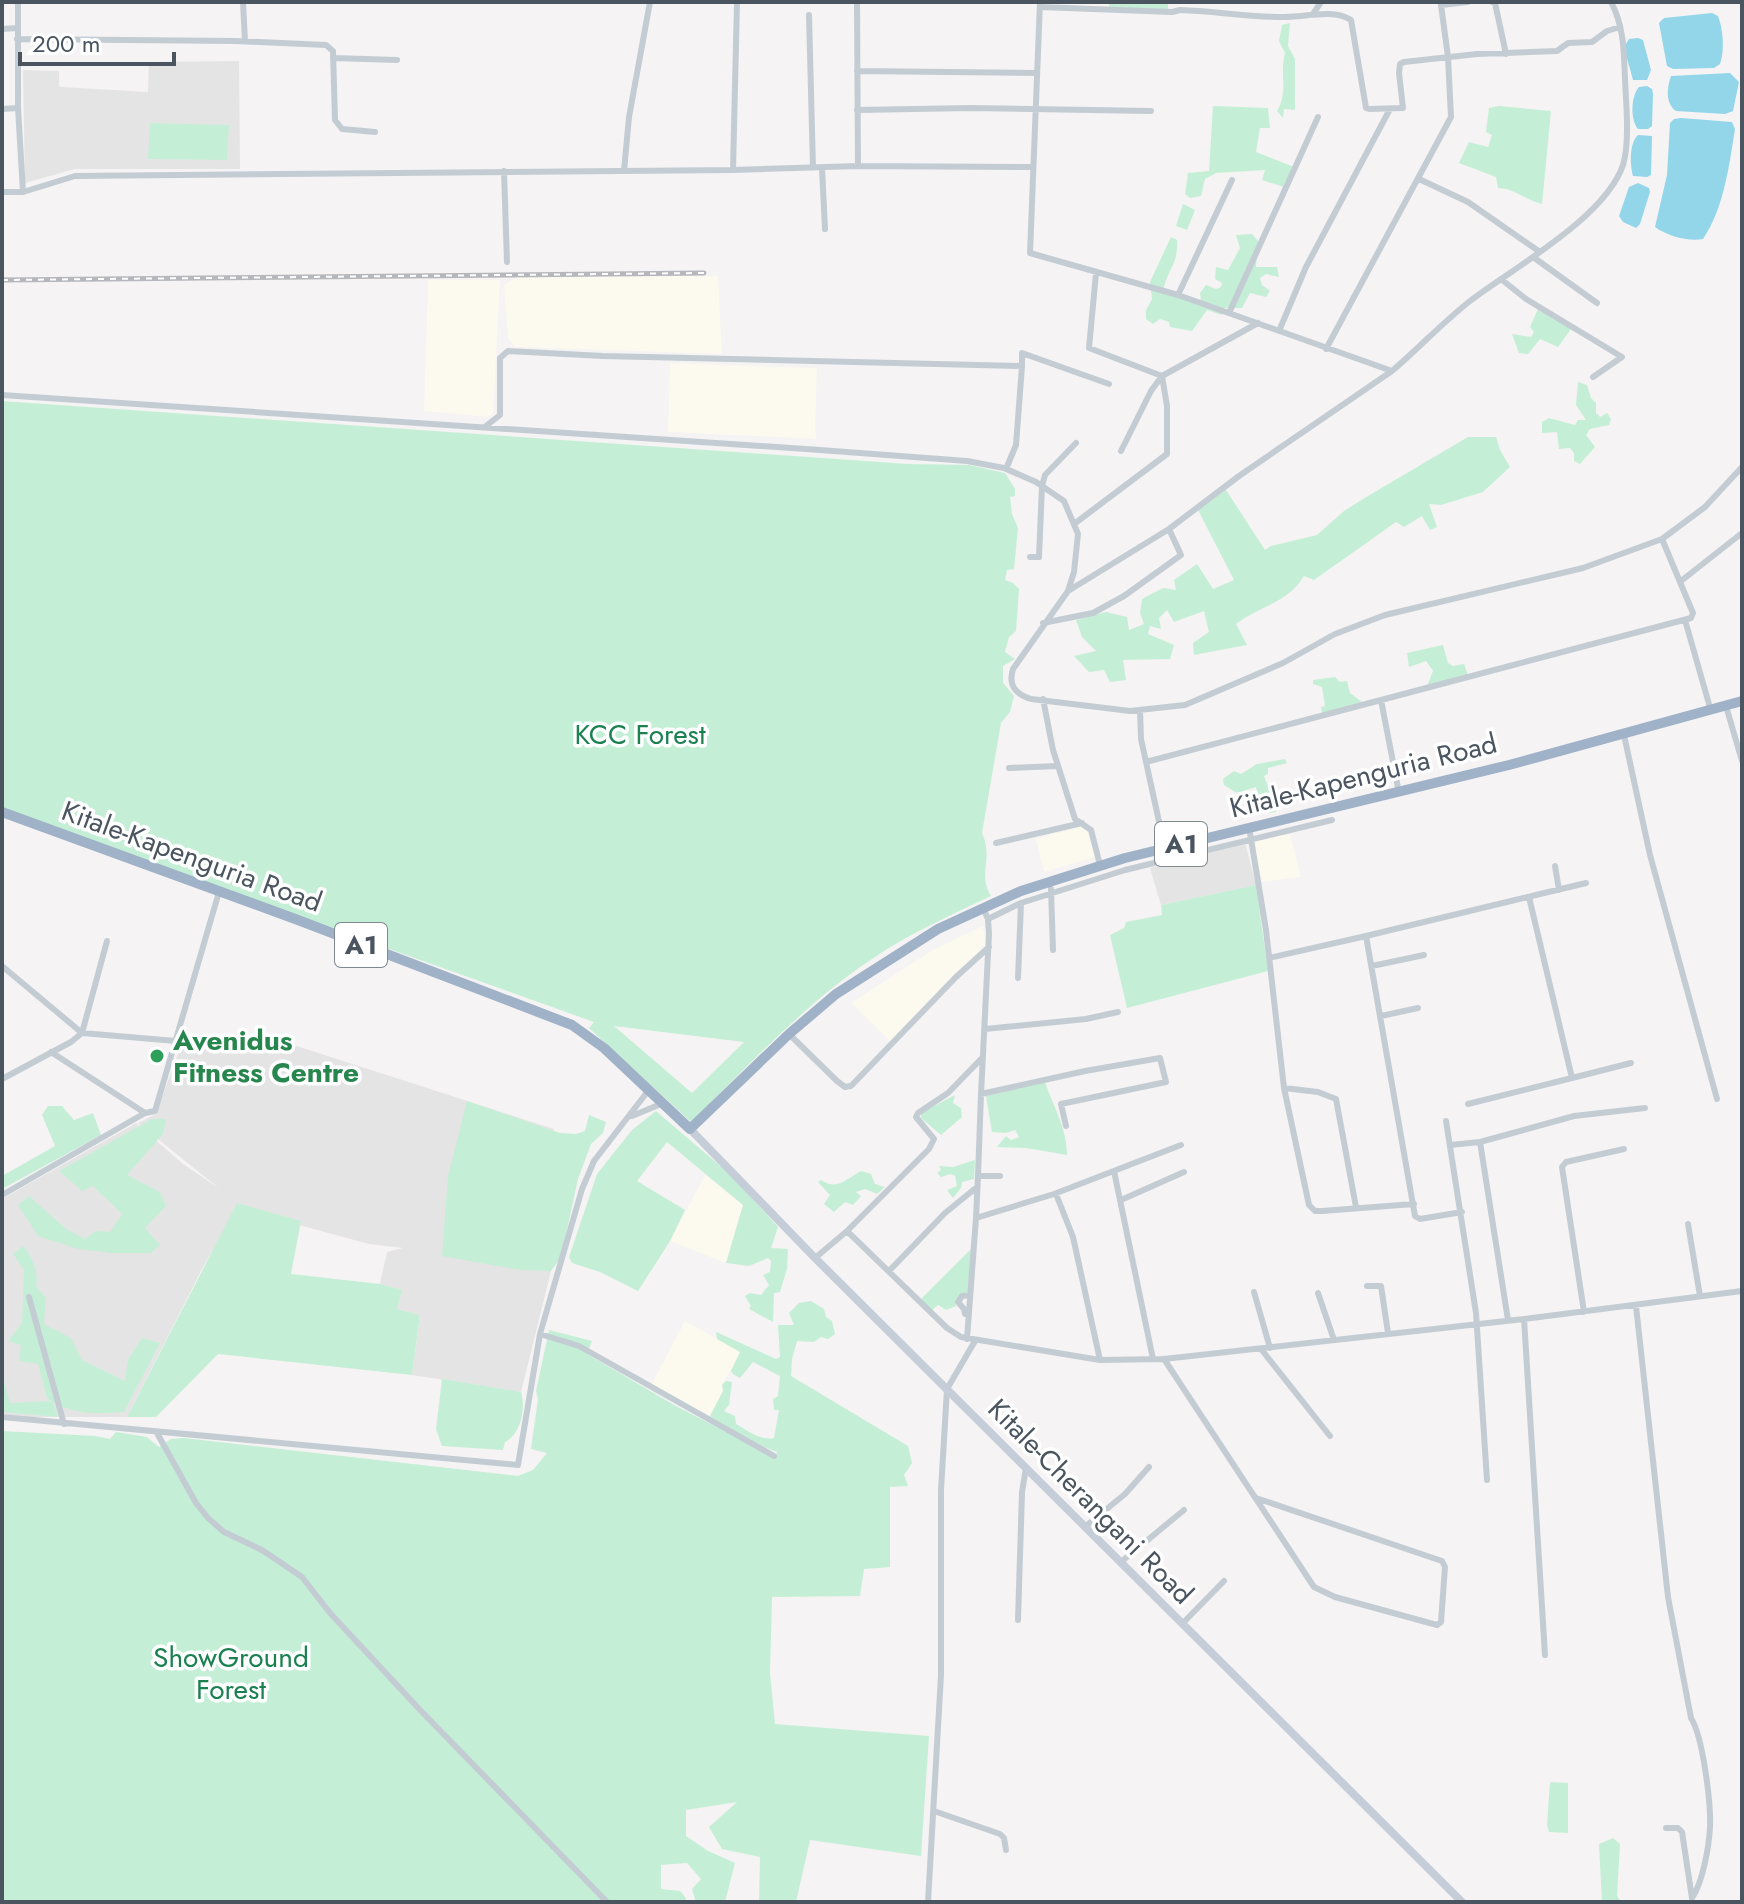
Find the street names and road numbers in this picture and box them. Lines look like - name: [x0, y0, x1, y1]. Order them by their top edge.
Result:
- street label: Kitale-Kapenguria Road: [1225, 722, 1501, 829]
- street label: Kitale-Kapenguria Road: [56, 790, 328, 923]
- road number: A1: [1155, 822, 1207, 866]
- road number: A1: [335, 923, 387, 967]
- street label: Kitale-Cherangani Road: [978, 1389, 1203, 1614]

